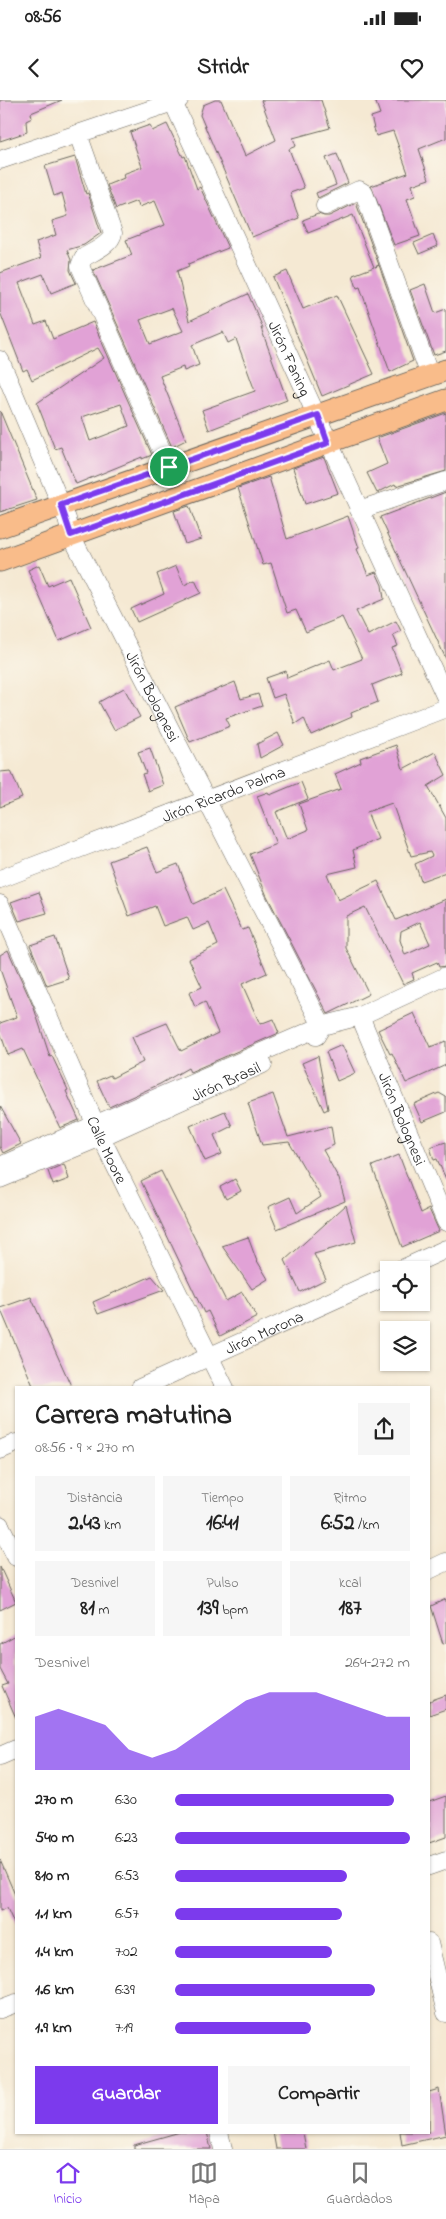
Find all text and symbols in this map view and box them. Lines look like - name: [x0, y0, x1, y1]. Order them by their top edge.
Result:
- text: 08:56: [25, 4, 61, 31]
- text: Stridr: [197, 52, 249, 84]
- icon: back: [20, 54, 48, 82]
- icon: heart: [398, 54, 426, 82]
- street label: Jirón Faning: [261, 317, 316, 401]
- pin: [148, 446, 190, 488]
- icon: arrive: [155, 453, 183, 481]
- street label: Jirón Bolognesi: [118, 648, 185, 747]
- street label: Jirón Ricardo Palma: [159, 761, 289, 830]
- street label: Jirón Brasil: [188, 1056, 265, 1109]
- street label: Jirón Bolognesi: [371, 1069, 431, 1170]
- street label: Calle Moore: [79, 1113, 133, 1189]
- map controls: [380, 1261, 430, 1371]
- button: locate: [380, 1261, 430, 1311]
- street label: Jirón Morona: [222, 1305, 308, 1362]
- button: layers: [380, 1321, 430, 1371]
- text: Carrera matutina: [35, 1396, 232, 1437]
- button: share: [358, 1403, 410, 1455]
- text: 08:56 · 9 × 270 m: [35, 1436, 134, 1460]
- text: Distancia: [67, 1488, 123, 1509]
- text: Tiempo: [201, 1488, 244, 1509]
- text: Ritmo: [334, 1488, 367, 1509]
- text: 2.43: [69, 1509, 101, 1539]
- text: 16:41: [206, 1509, 239, 1539]
- text: 6:52: [321, 1509, 354, 1539]
- text: km: [101, 1515, 121, 1536]
- text: /km: [354, 1515, 379, 1536]
- text: Desnivel: [71, 1573, 119, 1594]
- text: Pulso: [206, 1573, 238, 1594]
- text: kcal: [339, 1573, 361, 1594]
- text: 81: [80, 1594, 95, 1624]
- text: 139: [197, 1594, 219, 1624]
- text: 187: [339, 1594, 362, 1624]
- text: m: [95, 1600, 109, 1621]
- text: bpm: [219, 1600, 248, 1621]
- text: Desnivel: [35, 1651, 89, 1675]
- text: 264–272 m: [345, 1651, 410, 1675]
- text: 270 m: [35, 1788, 73, 1812]
- text: 6:30: [115, 1788, 137, 1812]
- text: 540 m: [35, 1826, 74, 1850]
- text: 6:23: [115, 1826, 138, 1850]
- text: 810 m: [35, 1864, 69, 1888]
- text: 6:53: [115, 1864, 139, 1888]
- text: 1.1 km: [35, 1902, 72, 1926]
- text: 6:57: [115, 1902, 139, 1926]
- text: 1.4 km: [35, 1940, 73, 1964]
- text: 7:02: [115, 1940, 138, 1964]
- text: 1.6 km: [35, 1978, 74, 2002]
- text: 6:39: [115, 1978, 135, 2002]
- text: 1.9 km: [35, 2016, 72, 2040]
- text: 7:19: [115, 2016, 133, 2040]
- button: Guardar: [35, 2066, 218, 2124]
- button: Compartir: [228, 2066, 410, 2124]
- tab: Inicio: [53, 2159, 82, 2210]
- tab: Mapa: [189, 2159, 220, 2210]
- tab: Guardados: [326, 2159, 393, 2210]

